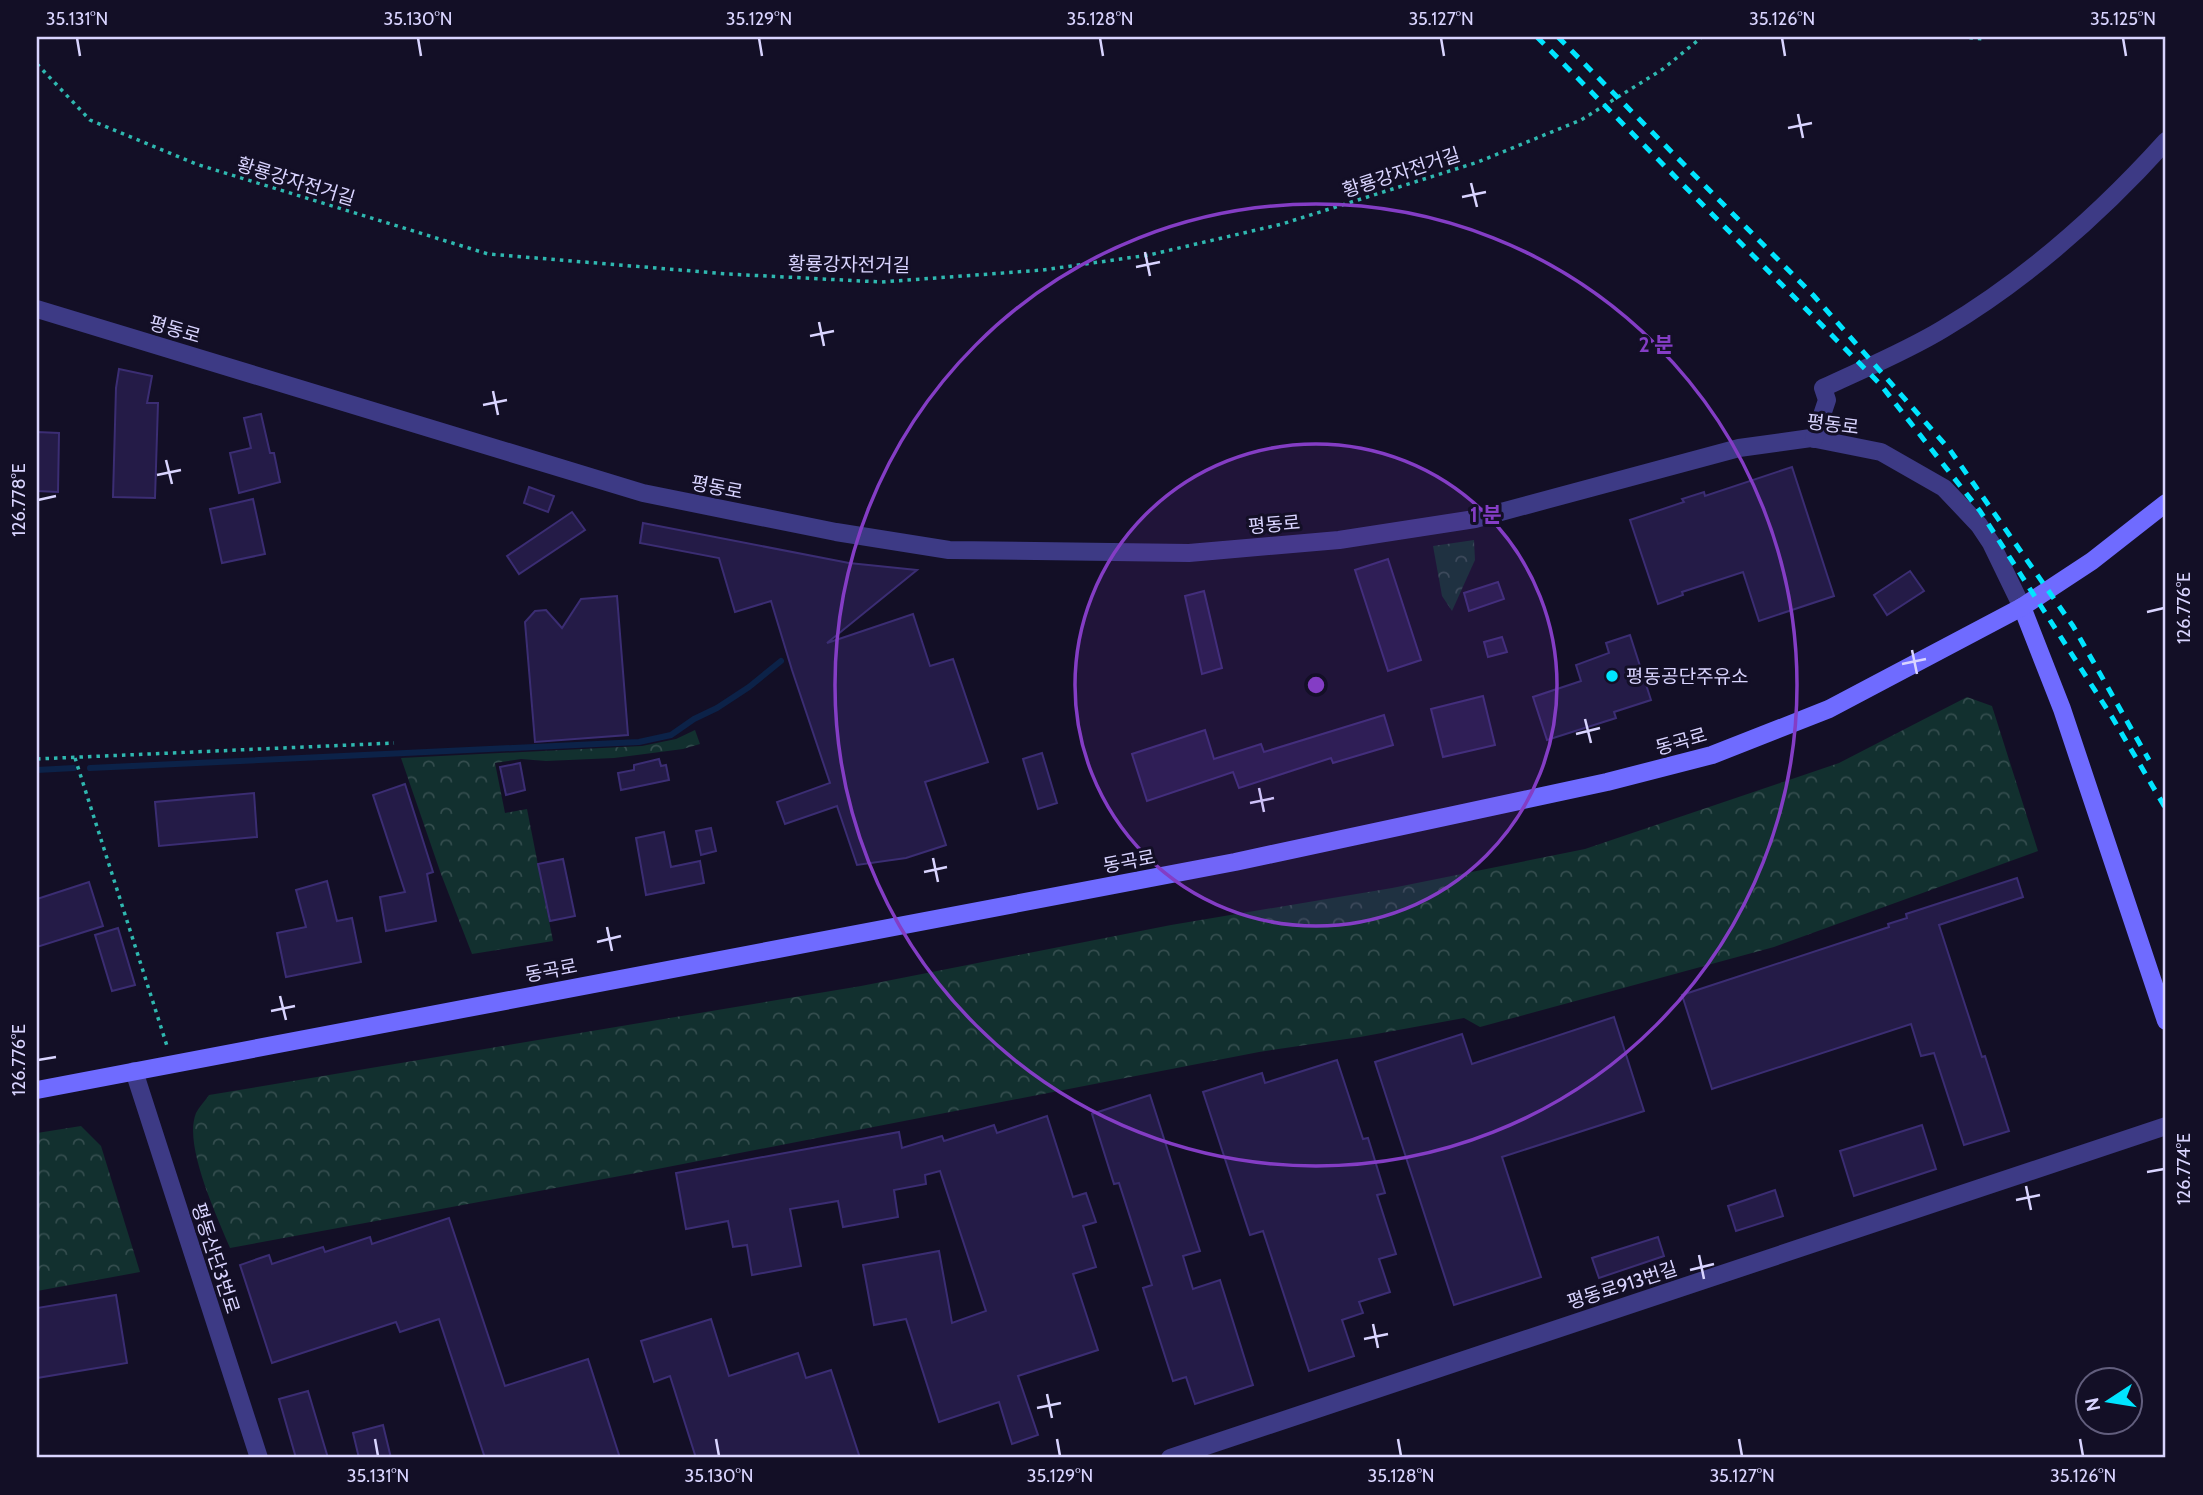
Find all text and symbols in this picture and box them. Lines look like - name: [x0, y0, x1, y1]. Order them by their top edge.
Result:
- text: 35.131°N: [46, 8, 108, 30]
- text: 35.130°N: [383, 8, 453, 30]
- text: 35.129°N: [726, 8, 792, 30]
- text: 35.128°N: [1066, 8, 1134, 30]
- text: 35.127°N: [1408, 8, 1474, 30]
- text: 35.126°N: [1749, 8, 1815, 30]
- text: 35.125°N: [2090, 8, 2156, 30]
- street label: 황룡강자전거길: [1339, 143, 1463, 202]
- street label: 황룡강자전거길: [234, 153, 358, 210]
- street label: 황룡강자전거길: [788, 252, 910, 277]
- street label: 평동로: [146, 311, 203, 348]
- text: 2 분: [1638, 332, 1674, 357]
- street label: 평동로: [1806, 410, 1860, 439]
- text: 126.778°E: [8, 463, 30, 537]
- street label: 평동로: [689, 471, 745, 504]
- text: 1 분: [1470, 502, 1502, 527]
- street label: 평동로: [1247, 511, 1301, 538]
- text: 126.776°E: [2173, 572, 2195, 644]
- place label: 평동공단주유소: [1626, 665, 1748, 688]
- marker: 평동공단주유소: [1604, 668, 1620, 684]
- centre of rings: [1304, 673, 1328, 697]
- street label: 동곡로: [1653, 723, 1710, 760]
- street label: 동곡로: [1101, 845, 1157, 878]
- street label: 동곡로: [523, 954, 579, 987]
- text: 126.776°E: [8, 1024, 30, 1096]
- text: 126.774°E: [2173, 1133, 2195, 1205]
- street label: 평동산단3번로: [187, 1200, 244, 1316]
- street label: 평동로913번길: [1564, 1257, 1680, 1314]
- north arrow: [2074, 1366, 2144, 1436]
- text: N: [2080, 1395, 2106, 1413]
- text: 35.131°N: [347, 1465, 409, 1487]
- text: 35.130°N: [684, 1465, 754, 1487]
- text: 35.129°N: [1027, 1465, 1093, 1487]
- text: 35.128°N: [1367, 1465, 1435, 1487]
- text: 35.127°N: [1709, 1465, 1775, 1487]
- text: 35.126°N: [2050, 1465, 2116, 1487]

